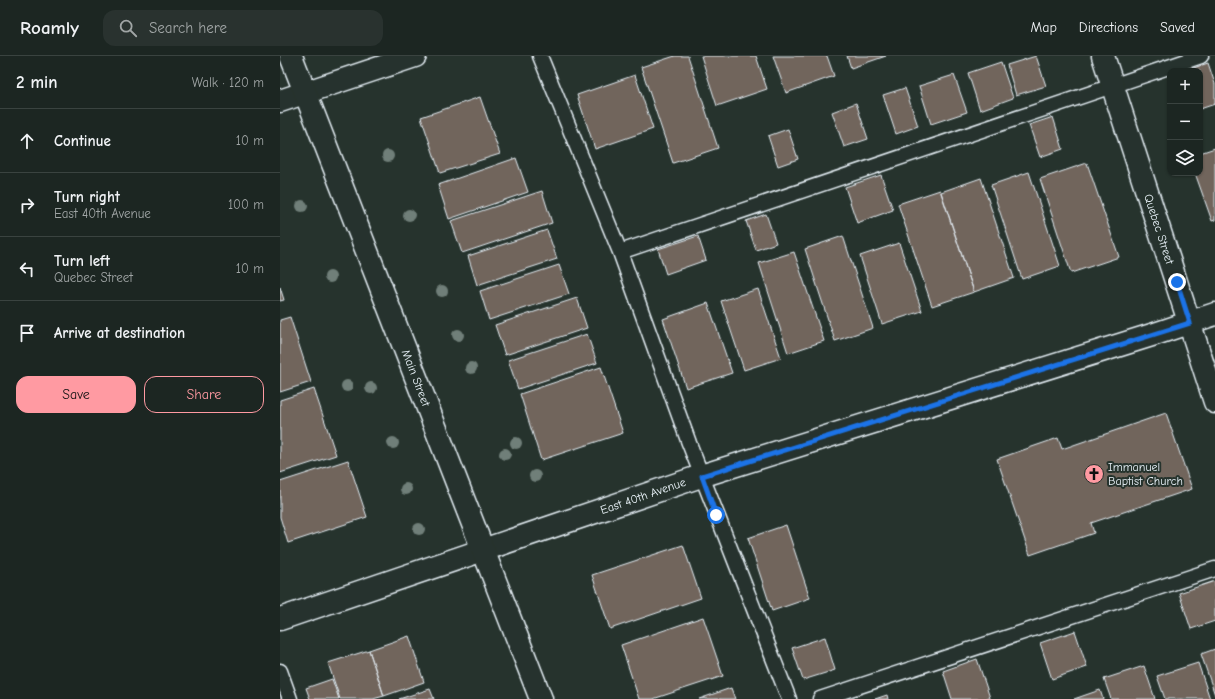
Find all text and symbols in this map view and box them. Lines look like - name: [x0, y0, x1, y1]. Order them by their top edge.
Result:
- search box: [103, 10, 383, 46]
- text: Roamly: [20, 17, 79, 39]
- icon: search: [117, 17, 139, 39]
- text: Search here: [149, 19, 227, 37]
- text: Map: [1030, 19, 1057, 36]
- text: Directions: [1079, 19, 1138, 36]
- text: Saved: [1160, 19, 1195, 36]
- map controls: [1167, 68, 1203, 176]
- button: +: [1167, 68, 1203, 104]
- text: 2 min: [16, 73, 57, 92]
- text: Walk · 120 m: [192, 75, 264, 90]
- button: −: [1167, 104, 1203, 140]
- icon: ahead: [16, 130, 38, 152]
- text: Continue: [54, 132, 111, 150]
- text: 10 m: [236, 133, 264, 148]
- button: layers: [1167, 140, 1203, 176]
- text: Turn right: [54, 188, 120, 206]
- street label: Quebec Street: [1141, 192, 1177, 266]
- icon: right: [16, 194, 38, 216]
- text: 100 m: [228, 197, 264, 212]
- text: East 40th Avenue: [54, 206, 151, 221]
- text: Turn left: [54, 252, 110, 270]
- icon: left: [16, 258, 38, 280]
- text: 10 m: [236, 261, 264, 276]
- text: Quebec Street: [54, 270, 133, 285]
- route end: [1168, 273, 1186, 291]
- icon: arrive: [16, 322, 38, 344]
- text: Arrive at destination: [54, 324, 185, 342]
- street label: Main Street: [399, 348, 433, 409]
- button: Save: [16, 376, 136, 413]
- button: Share: [144, 376, 264, 413]
- place label: Immanuel Baptist Church: [1108, 460, 1183, 488]
- church icon: Immanuel Baptist Church: [1083, 463, 1105, 485]
- street label: East 40th Avenue: [598, 475, 688, 517]
- route start: [707, 506, 725, 524]

